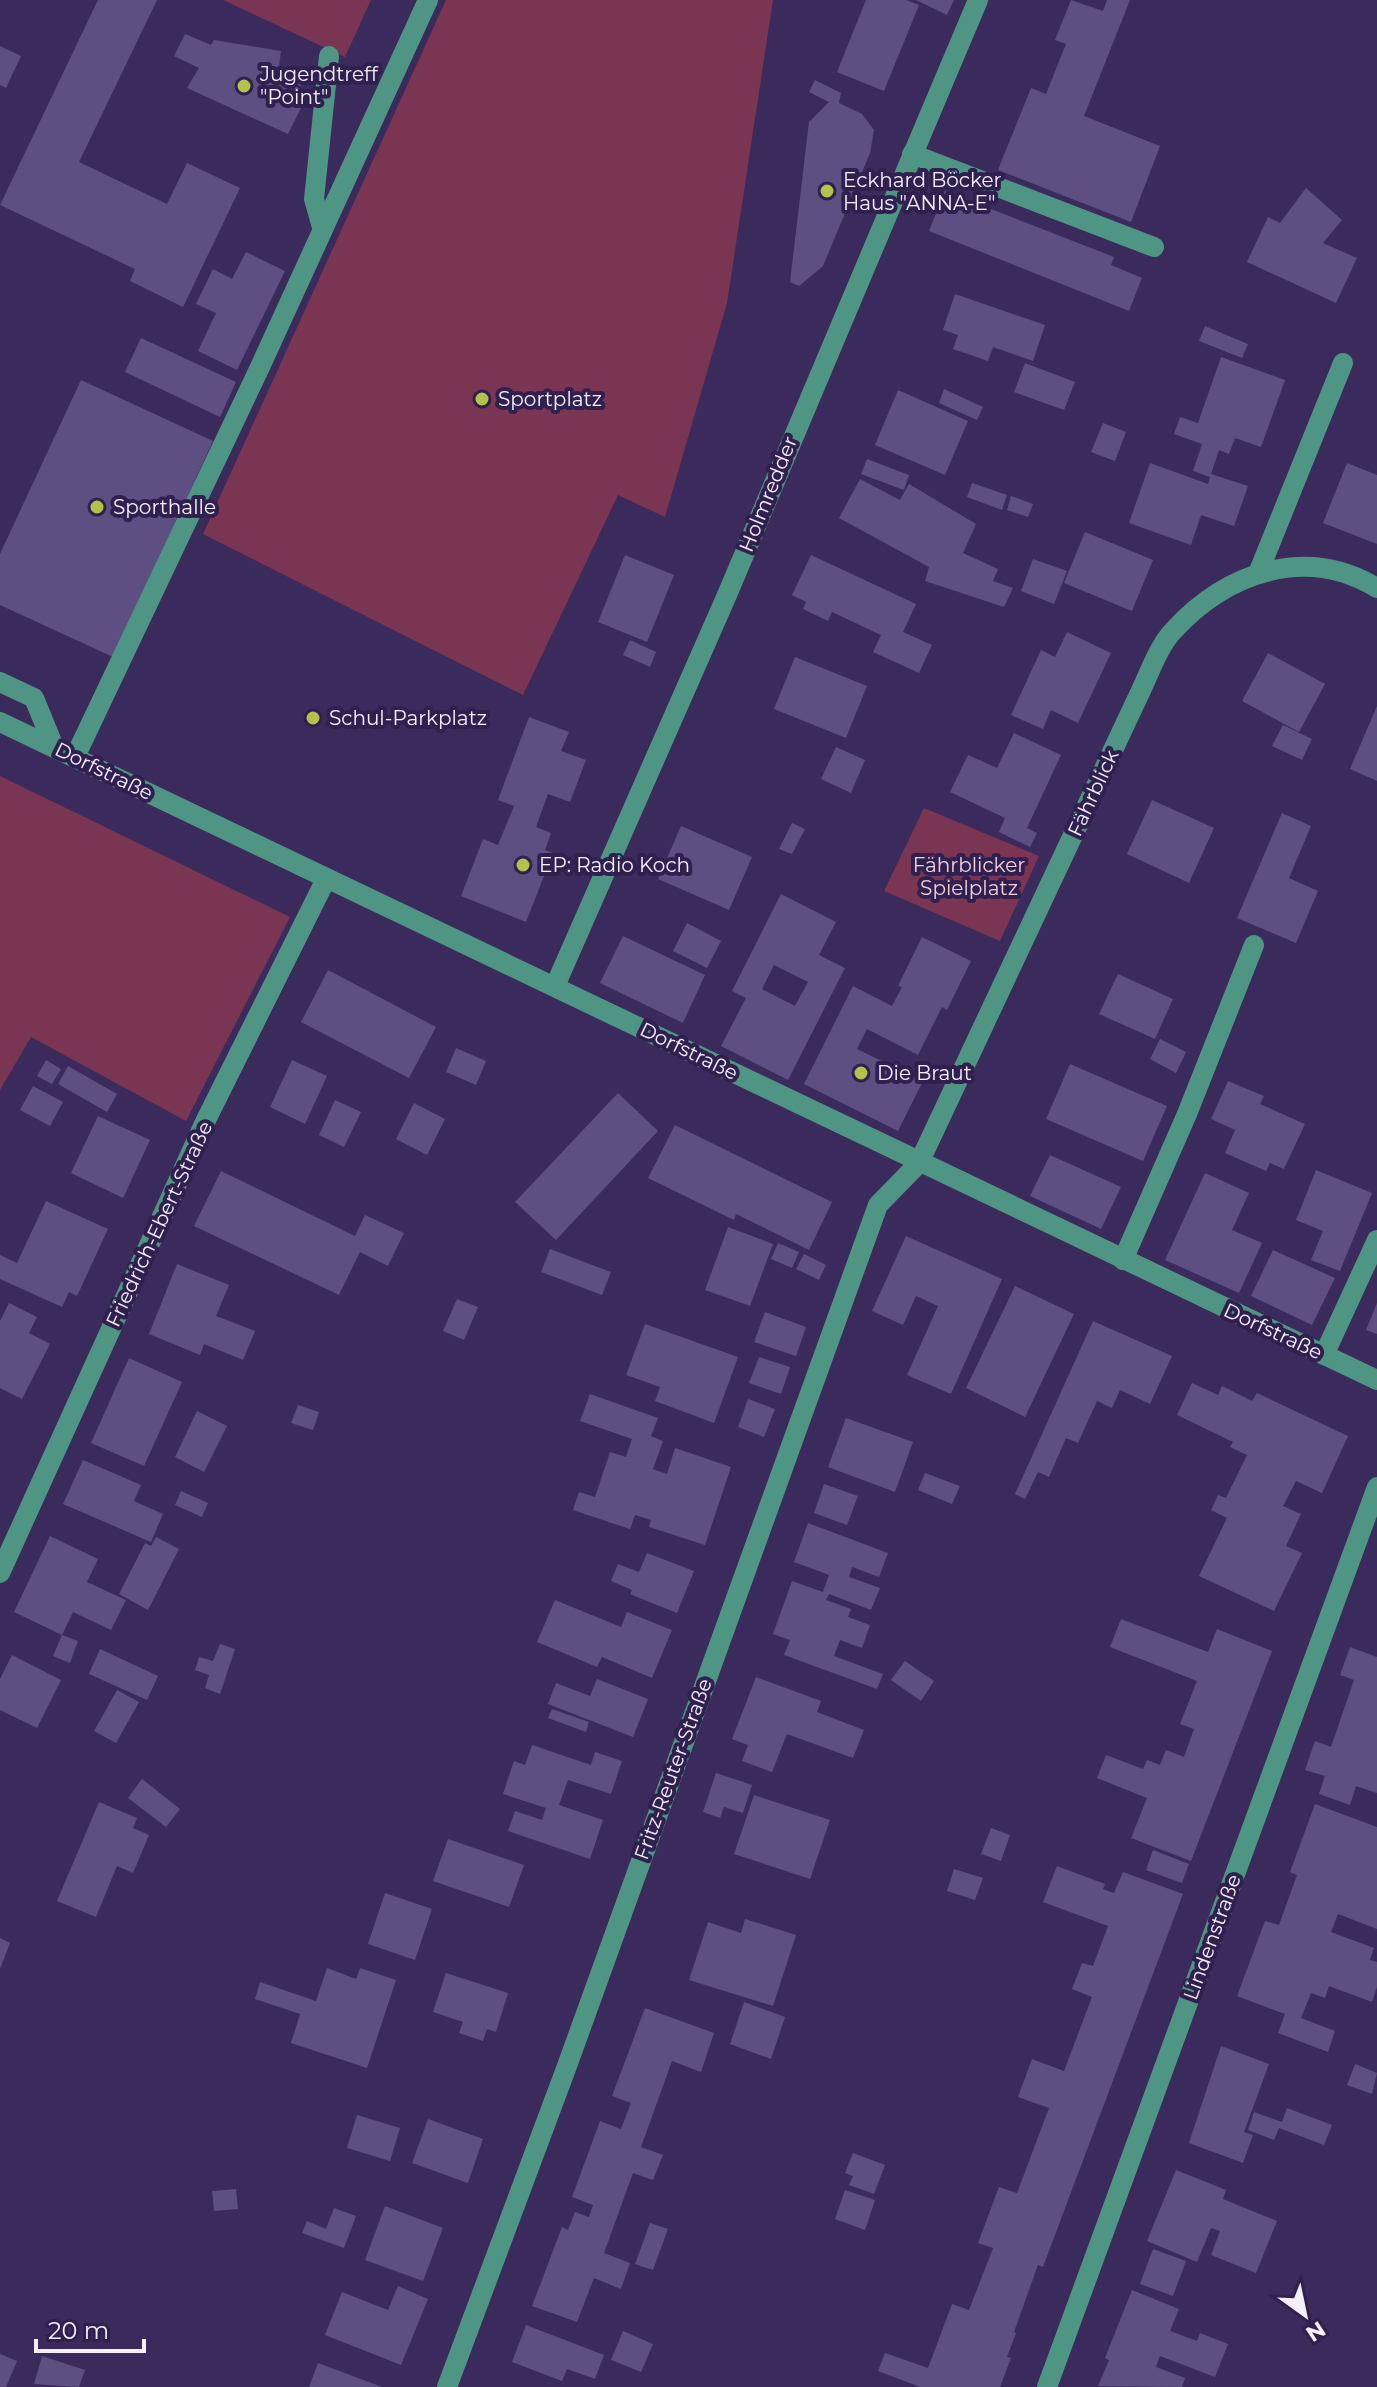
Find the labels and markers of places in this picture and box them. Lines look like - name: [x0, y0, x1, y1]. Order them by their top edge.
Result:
- place label: Jugendtreff "Point": [259, 62, 379, 109]
- marker: Jugendtreff "Point": [235, 77, 253, 95]
- place label: Eckhard Böcker Haus "ANNA-E": [843, 168, 1002, 215]
- marker: Eckhard Böcker Haus "ANNA-E": [818, 182, 836, 200]
- place label: Sportplatz: [498, 387, 602, 411]
- marker: Sportplatz: [473, 390, 491, 408]
- place label: Sporthalle: [113, 495, 216, 519]
- marker: Sporthalle: [88, 498, 106, 516]
- place label: Schul-Parkplatz: [329, 706, 487, 730]
- marker: Schul-Parkplatz: [304, 709, 322, 727]
- place label: EP: Radio Koch: [539, 853, 690, 877]
- marker: EP: Radio Koch: [514, 856, 532, 874]
- place label: Die Braut: [877, 1061, 972, 1085]
- marker: Die Braut: [852, 1064, 870, 1082]

